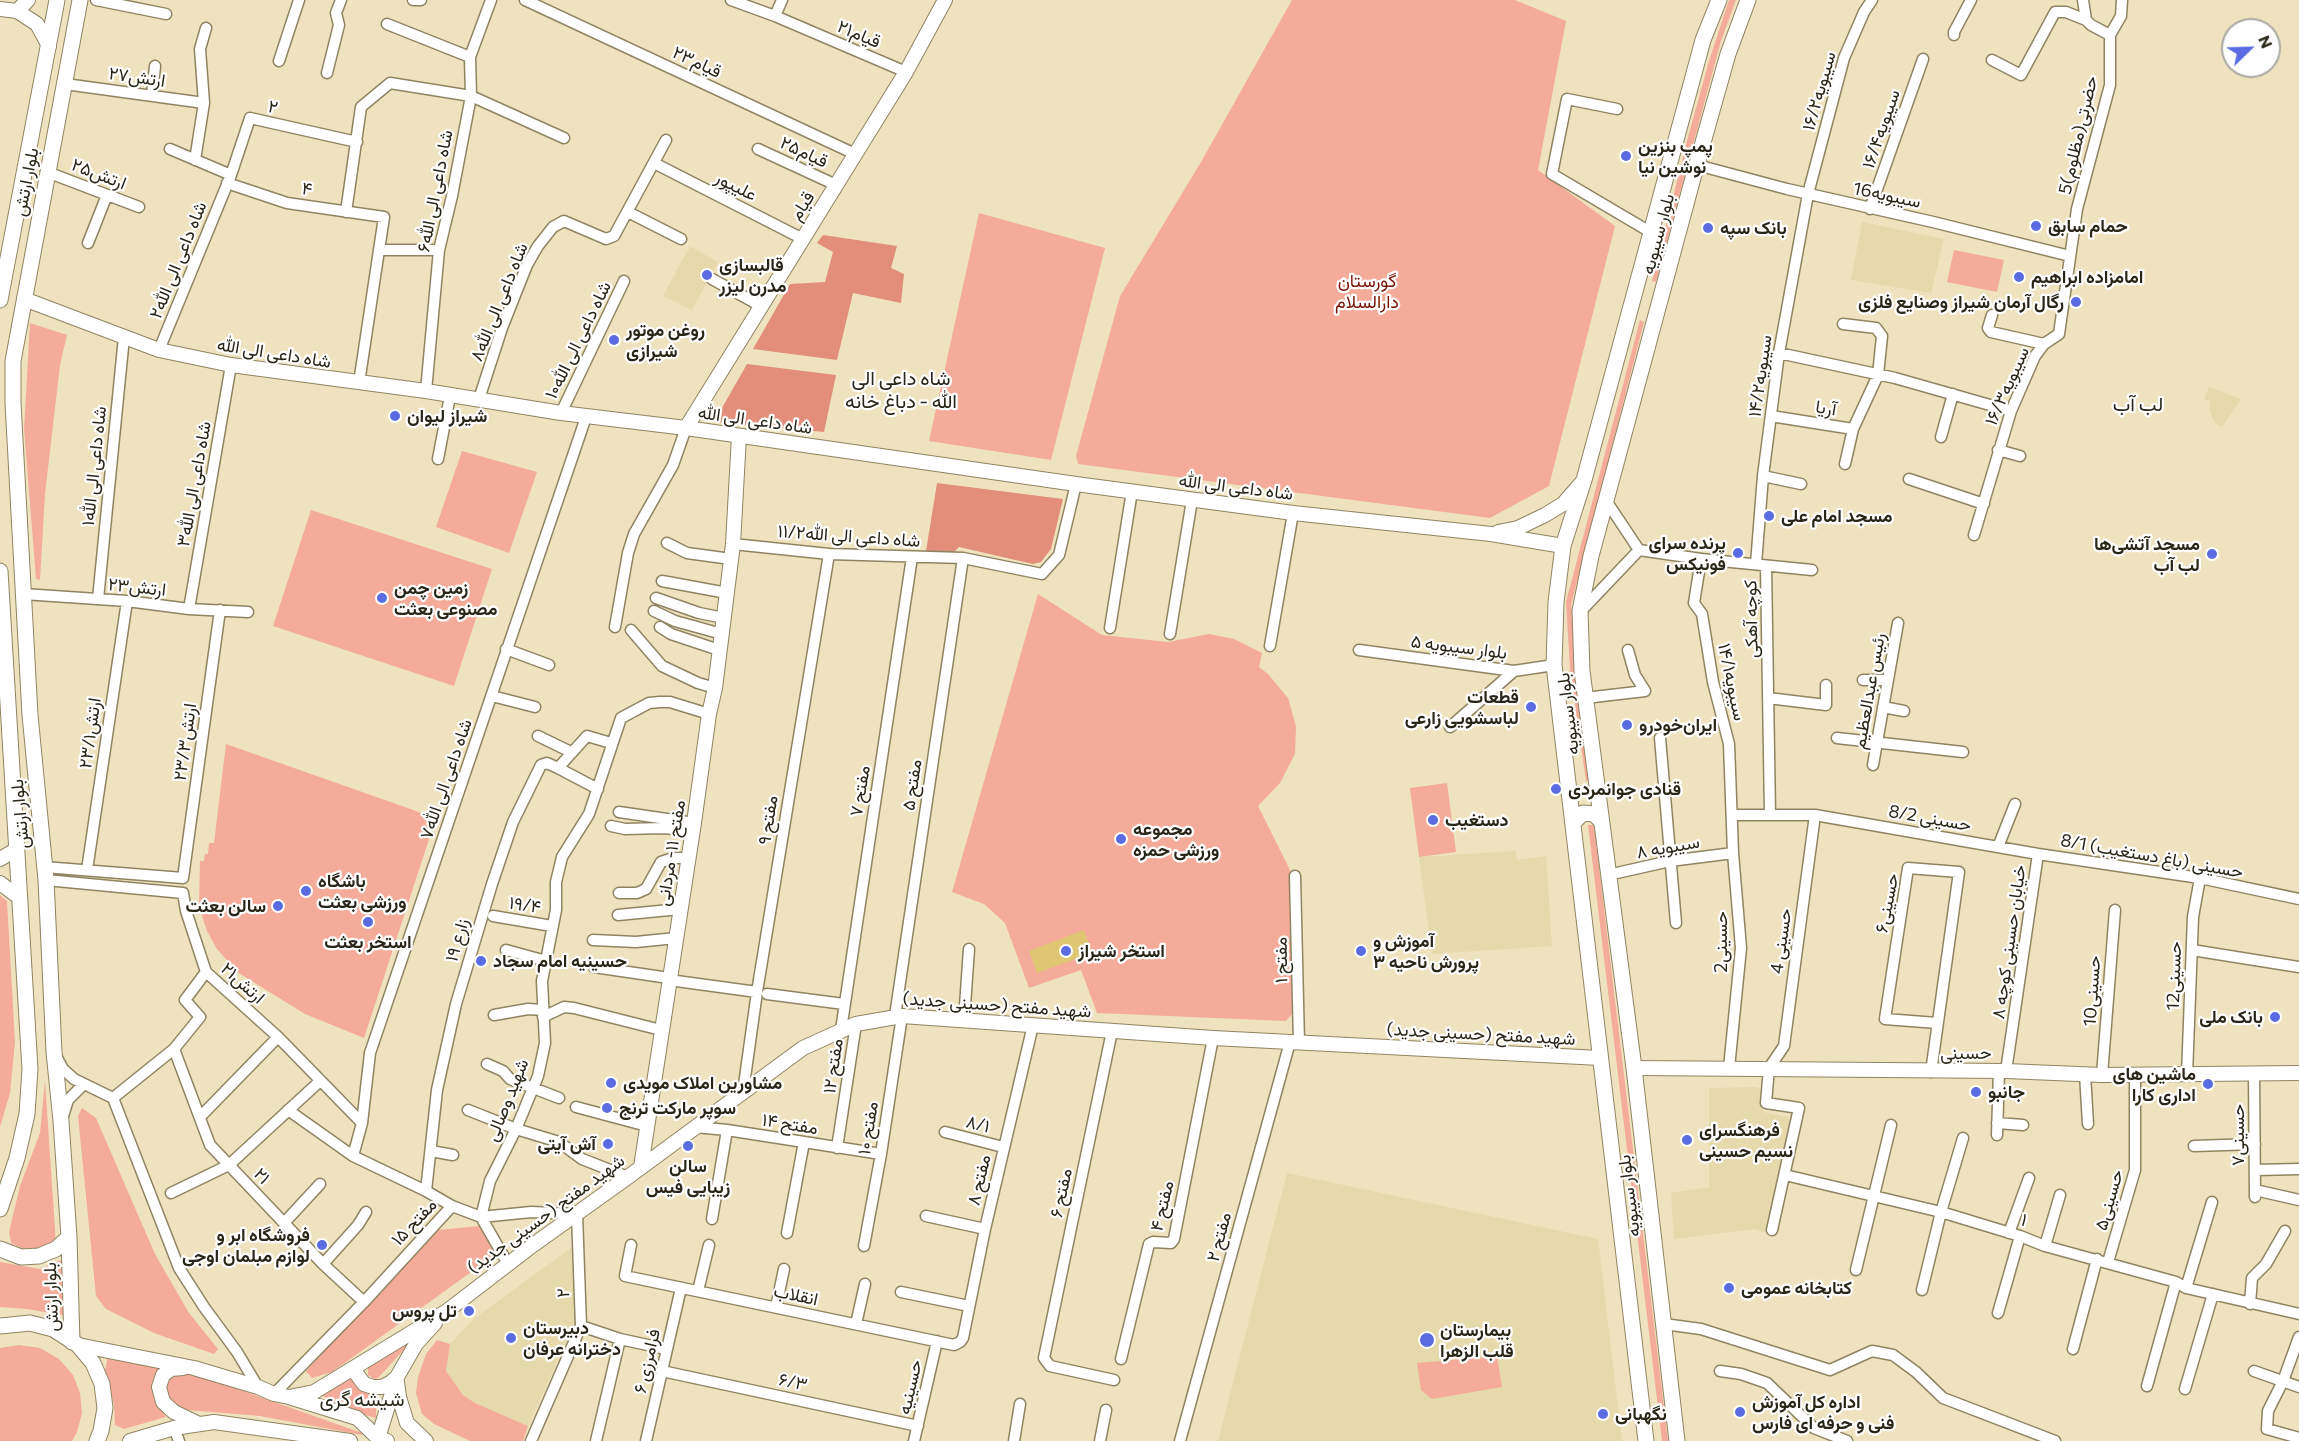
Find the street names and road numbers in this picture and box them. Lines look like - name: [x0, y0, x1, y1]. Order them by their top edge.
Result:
- street label: قیام۲۱: [834, 15, 884, 53]
- street label: قیام۲۳: [669, 41, 725, 83]
- street label: سیبویه۱۶/۲: [1797, 49, 1841, 133]
- street label: ارتش۲۷: [107, 62, 167, 92]
- street label: 5حضرتی(مظلوم): [2054, 74, 2102, 196]
- street label: سیبویه۱۶/۴: [1857, 87, 1905, 171]
- street label: ۲: [266, 95, 280, 119]
- street label: شاه داعی الی الله۶: [413, 128, 457, 254]
- street label: قیام۲۵: [777, 132, 831, 172]
- street label: بلوار ارتش: [9, 146, 43, 218]
- street label: ارتش۲۵: [69, 154, 129, 194]
- street label: علیپور: [712, 166, 760, 206]
- street label: سیبویه16: [1851, 177, 1923, 213]
- street label: ۴: [300, 178, 314, 200]
- street label: قیام: [785, 187, 819, 225]
- street label: بلوار سیبویه: [1637, 191, 1679, 277]
- street label: شاه داعی الی الله۲: [145, 198, 211, 322]
- street label: شاه داعی الی الله۸: [465, 240, 533, 364]
- street label: شاه داعی الی الله۱۰: [540, 278, 616, 402]
- street label: شاه داعی الی الله: [215, 333, 333, 373]
- street label: سیبویه۱۴/۲: [1744, 333, 1776, 419]
- street label: سیبویه۱۶/۳: [1980, 343, 2034, 429]
- street label: آریا: [1814, 396, 1838, 420]
- street label: شاه داعی الی الله: [696, 401, 814, 439]
- street label: شاه داعی الی الله۱: [77, 405, 111, 527]
- street label: شاه داعی الی الله۳: [172, 420, 216, 548]
- street label: شاه داعی الی الله: [1178, 469, 1294, 505]
- street label: ۱۱/۲شاه داعی الی الله: [777, 520, 921, 552]
- street label: ارتش۲۳: [107, 573, 167, 601]
- street label: کوچه آهکی: [1740, 580, 1762, 658]
- street label: بلوار سیبویه ۵: [1410, 630, 1508, 664]
- street label: رئیس عبدالعظیم: [1848, 631, 1890, 751]
- street label: سیبویه۱۴/۱: [1713, 641, 1751, 723]
- street label: بلوار سیبویه: [1552, 672, 1584, 756]
- street label: ۲۳/۱ارتش: [74, 696, 106, 770]
- street label: ۲۳/۳ارتش: [169, 702, 201, 782]
- street label: شاه داعی الی الله۷: [415, 716, 477, 842]
- street label: مفتح ۵: [898, 758, 926, 812]
- street label: مفتح ۷: [845, 764, 875, 818]
- street label: بلوار ارتش: [6, 778, 34, 850]
- street label: مفتح ۹: [753, 794, 783, 846]
- street label: مفتح ۱۱- مردانی: [652, 798, 690, 908]
- street label: 8/2 حسینی: [1887, 800, 1973, 836]
- street label: 8/1 حسینی (باغ دستغیب): [2059, 829, 2245, 883]
- street label: سیبویه ۸: [1635, 831, 1701, 863]
- street label: خیابان حسینی کوچه ۸: [1987, 864, 2031, 1020]
- street label: حسینی۶: [1871, 871, 1903, 935]
- street label: ۱۹/۴: [507, 892, 543, 918]
- street label: حسینی 4: [1766, 907, 1796, 975]
- street label: حسینی2: [1710, 911, 1732, 973]
- street label: ۱۹ زارع: [441, 916, 473, 964]
- street label: مفتح ۱: [1270, 937, 1292, 983]
- street label: حسینی12: [2162, 941, 2186, 1011]
- street label: حسینی10: [2079, 955, 2105, 1027]
- street label: ارتش۲۱: [217, 958, 269, 1008]
- street label: شهید مفتح (حسینی جدید): [902, 988, 1092, 1022]
- street label: شهید مفتح (حسینی جدید): [1386, 1018, 1576, 1050]
- street label: مفتح ۱۲: [818, 1037, 848, 1095]
- street label: حسینی: [1940, 1042, 1992, 1064]
- street label: شهید وصالی: [481, 1055, 533, 1145]
- street label: مفتح ۱۰: [853, 1100, 883, 1156]
- street label: حسینی۷: [2227, 1104, 2249, 1166]
- street label: مفتح ۱۴: [761, 1109, 819, 1139]
- street label: ۸/۱: [964, 1111, 992, 1137]
- street label: شهید مفتح (حسینی جدید): [463, 1150, 629, 1278]
- street label: مفتح ۸: [963, 1153, 995, 1207]
- street label: بلوار سیبویه: [1613, 1154, 1645, 1238]
- street label: ۲۱: [249, 1163, 275, 1189]
- street label: مفتح ۶: [1045, 1166, 1077, 1220]
- street label: حسینی۵: [2090, 1167, 2128, 1233]
- street label: مفتح ۴: [1146, 1179, 1178, 1233]
- street label: مفتح ۱۵: [387, 1194, 441, 1250]
- street label: ۱: [2018, 1209, 2030, 1231]
- street label: مفتح ۲: [1202, 1210, 1236, 1264]
- street label: بلوار ارتش: [39, 1262, 63, 1332]
- street label: انقلاب: [772, 1280, 820, 1310]
- street label: ۲: [552, 1288, 574, 1298]
- street label: فرامرزی ۶: [629, 1327, 665, 1395]
- street label: حسینیه: [893, 1357, 927, 1417]
- street label: ۶/۳: [777, 1368, 809, 1396]

